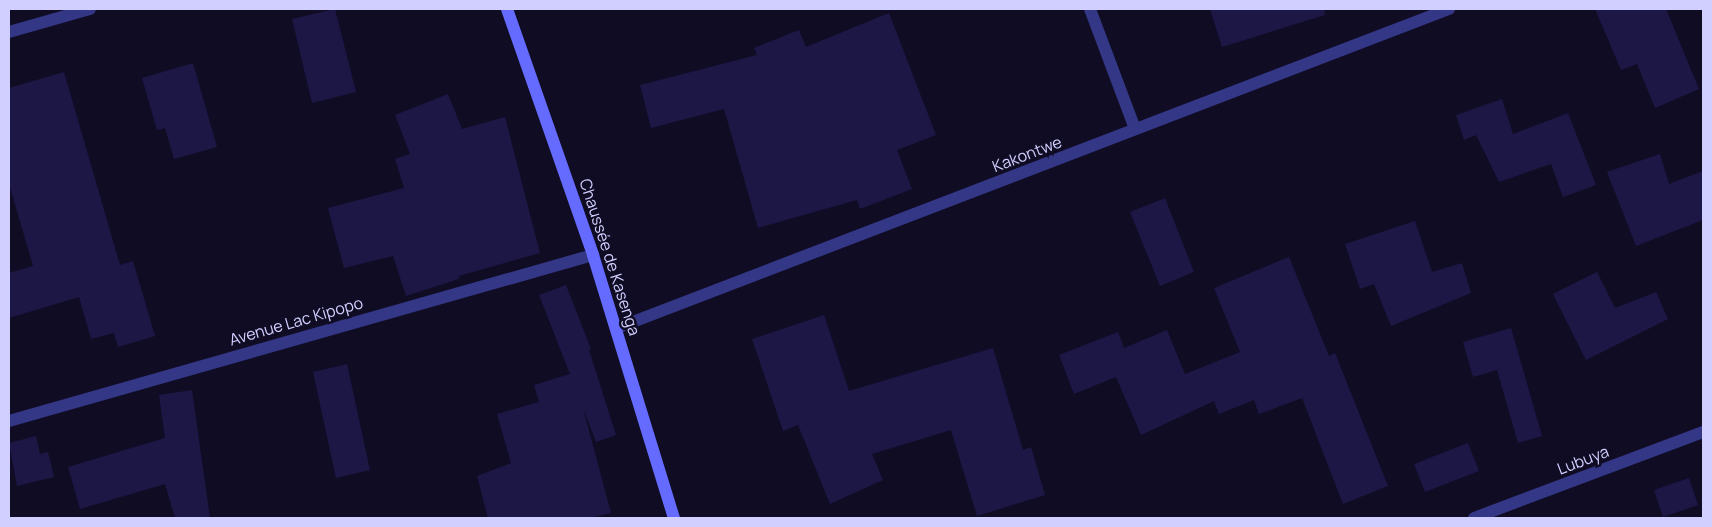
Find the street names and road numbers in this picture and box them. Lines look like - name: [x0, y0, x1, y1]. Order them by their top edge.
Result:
- street label: Kakontwe: [990, 132, 1064, 176]
- street label: Chaussée de Kasenga: [576, 176, 644, 338]
- street label: Avenue Lac Kipopo: [227, 293, 365, 349]
- street label: Lubuya: [1555, 441, 1611, 479]

